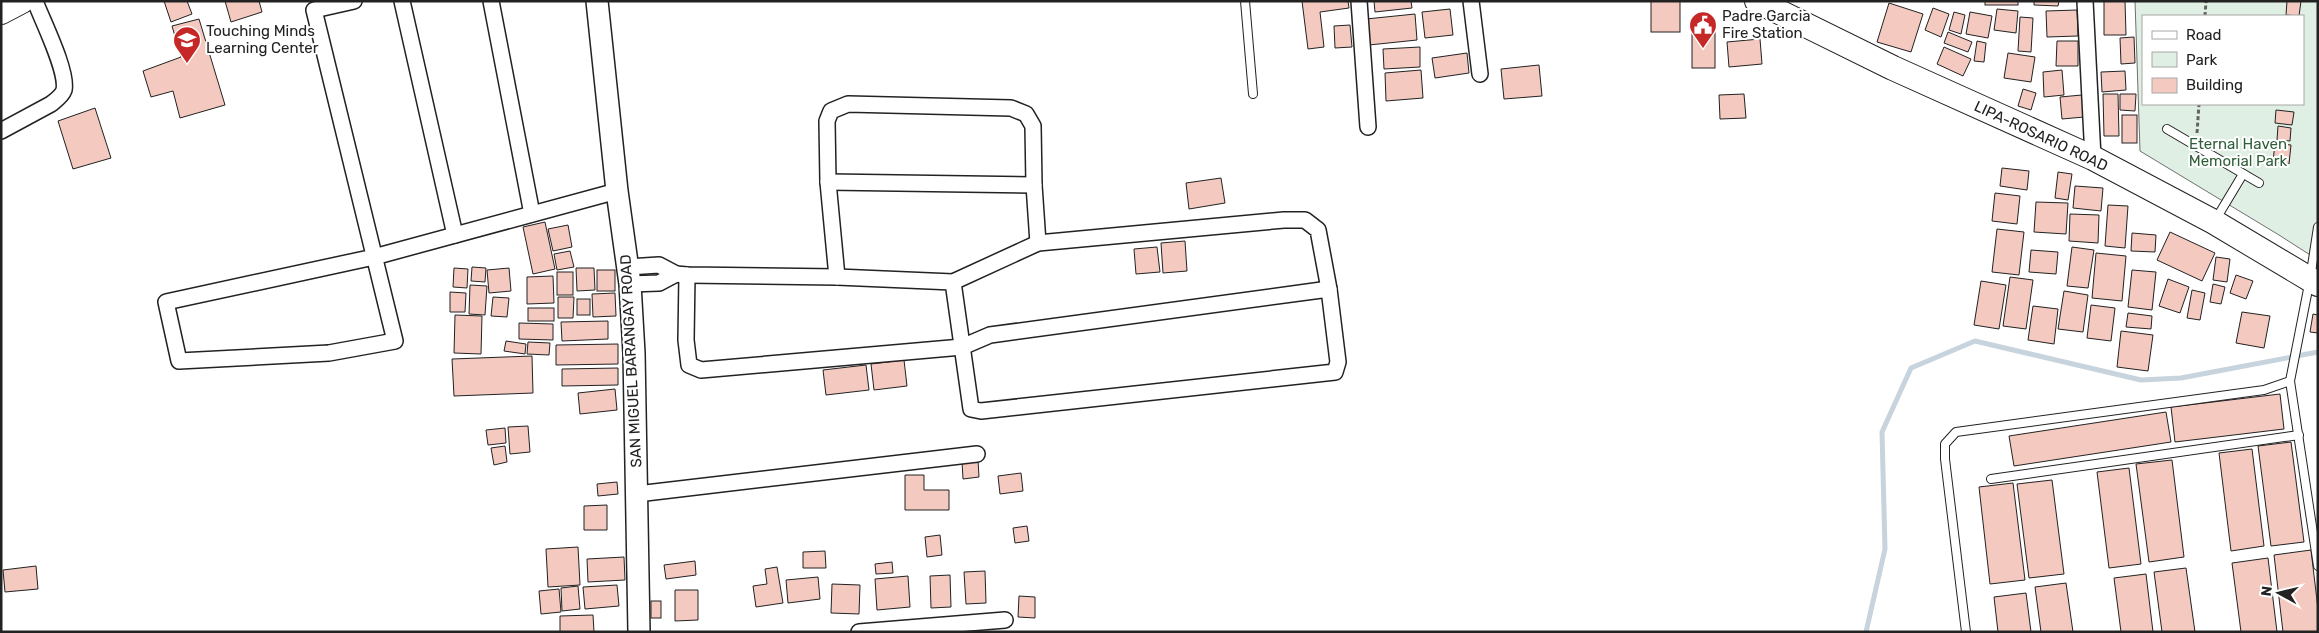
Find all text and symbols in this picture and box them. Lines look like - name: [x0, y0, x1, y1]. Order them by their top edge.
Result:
- place label: Padre Garcia Fire Station: [1722, 7, 1811, 42]
- public building icon: Padre Garcia Fire Station: [1688, 10, 1718, 49]
- legend: [2142, 15, 2304, 105]
- place label: Touching Minds Learning Center: [206, 22, 319, 57]
- school or university icon: Touching Minds Learning Center: [172, 25, 202, 64]
- text: Road: [2186, 26, 2222, 44]
- text: Park: [2186, 51, 2217, 69]
- text: Building: [2186, 76, 2243, 94]
- street label: LIPA-ROSARIO ROAD: [1971, 97, 2111, 175]
- park label: Eternal Haven Memorial Park: [2189, 135, 2287, 170]
- street label: SAN MIGUEL BARANGAY ROAD: [616, 254, 646, 468]
- north arrow: [2254, 568, 2304, 618]
- text: N: [2258, 585, 2276, 597]

